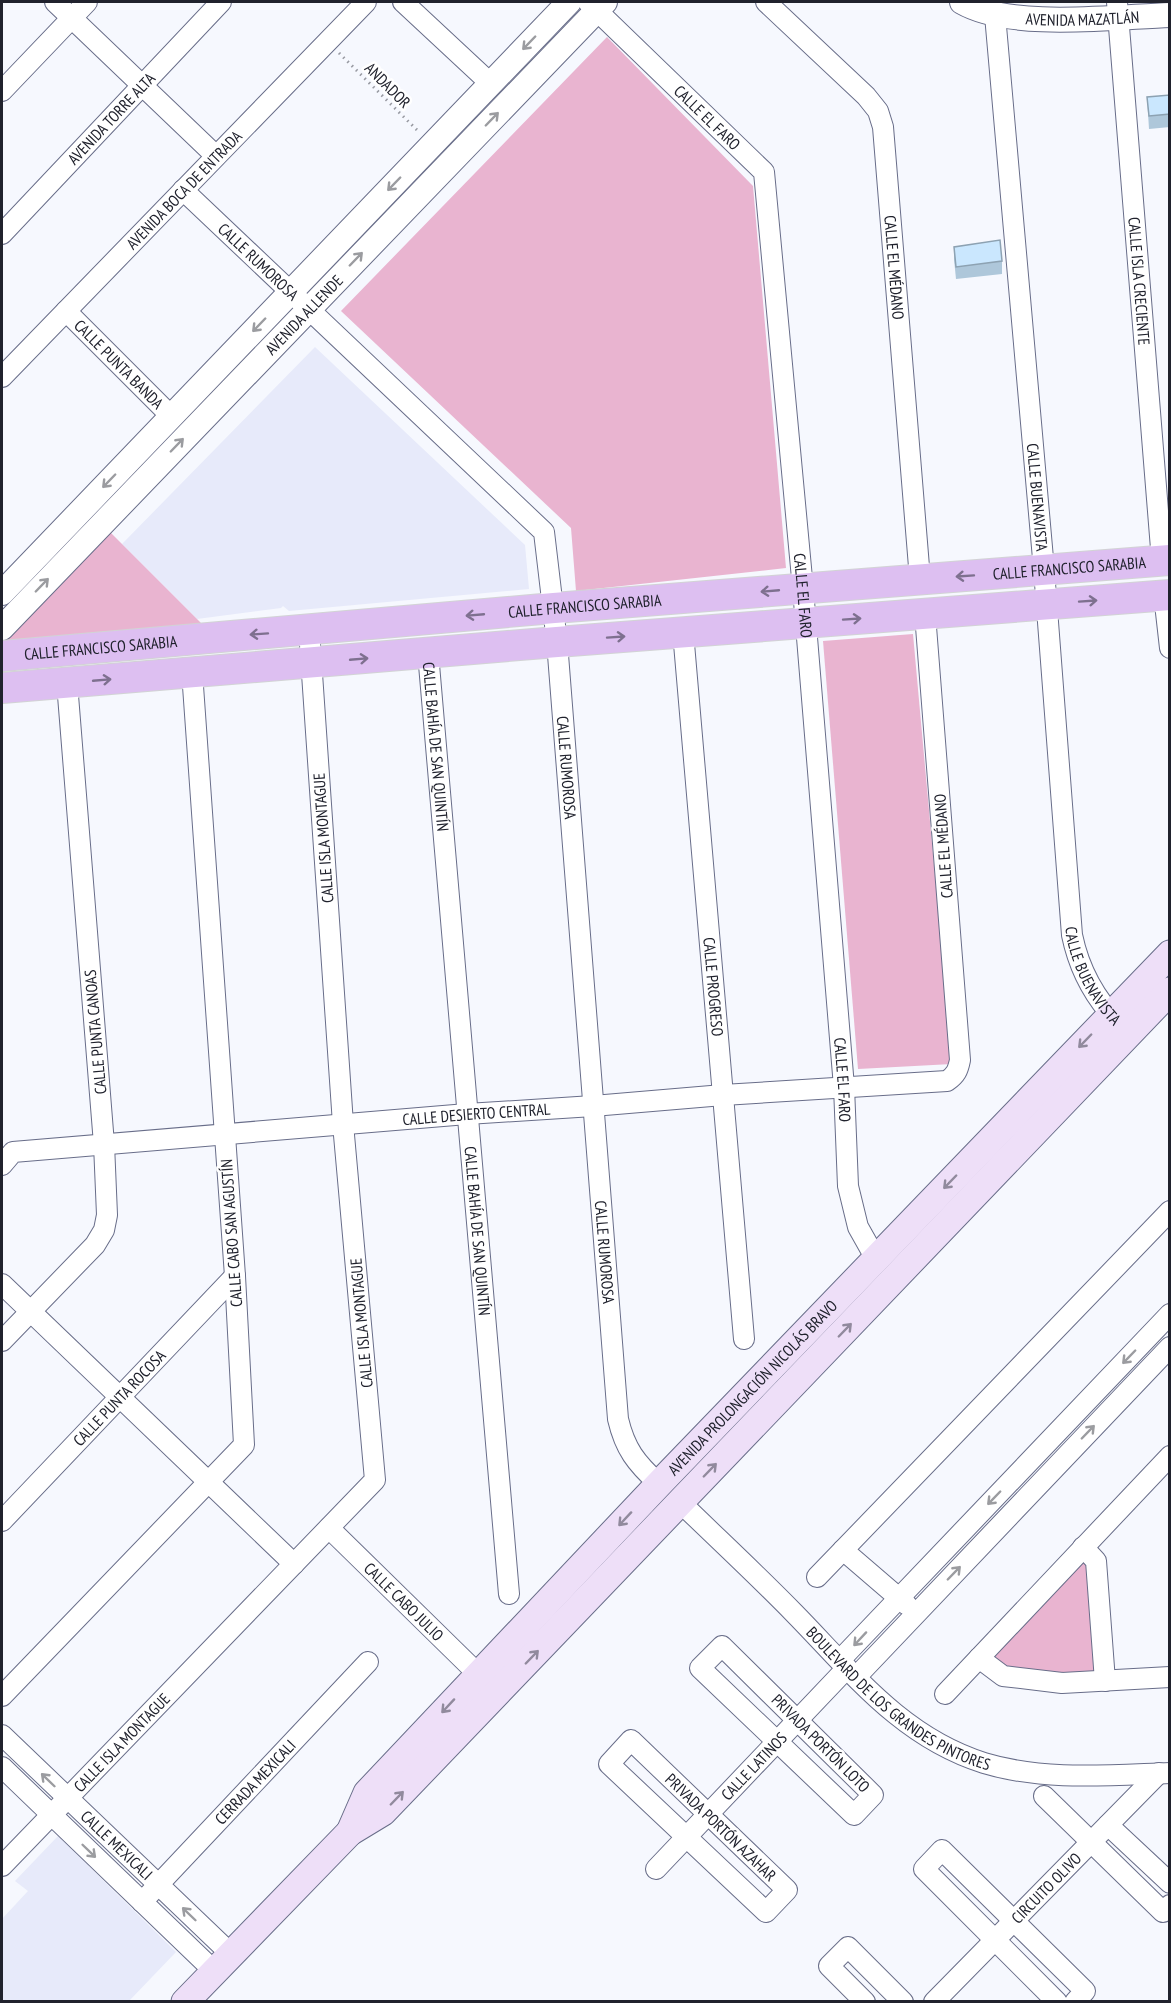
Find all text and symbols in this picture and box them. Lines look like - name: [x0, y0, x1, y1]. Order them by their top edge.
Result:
- street label: AVENIDA MAZATLÁN: [1025, 7, 1140, 30]
- one-way arrow: [521, 36, 536, 51]
- street label: ANDADOR: [361, 58, 415, 112]
- street label: AVENIDA TORRE ALTA: [63, 68, 159, 168]
- street label: CALLE EL FARO: [670, 81, 745, 154]
- one-way arrow: [484, 111, 499, 126]
- street label: AVENIDA BOCA DE ENTRADA: [122, 126, 246, 253]
- one-way arrow: [387, 177, 401, 192]
- street label: CALLE EL MÉDANO: [880, 214, 909, 320]
- street label: CALLE ISLA CRECIENTE: [1124, 216, 1155, 346]
- street label: CALLE RUMOROSA: [214, 219, 303, 305]
- one-way arrow: [349, 252, 364, 267]
- street label: AVENIDA ALLENDE: [261, 270, 347, 359]
- street label: CALLE PUNTA BANDA: [70, 315, 168, 413]
- one-way arrow: [252, 317, 266, 332]
- one-way arrow: [170, 438, 184, 453]
- street label: CALLE BUENAVISTA: [1023, 442, 1052, 552]
- one-way arrow: [102, 473, 117, 488]
- street label: CALLE EL FARO: [790, 552, 817, 639]
- street label: CALLE FRANCISCO SARABIA: [992, 552, 1147, 584]
- one-way arrow: [955, 571, 975, 582]
- one-way arrow: [35, 578, 49, 593]
- one-way arrow: [761, 586, 781, 597]
- street label: CALLE FRANCISCO SARABIA: [507, 590, 663, 622]
- one-way arrow: [1078, 595, 1098, 606]
- one-way arrow: [465, 610, 485, 621]
- one-way arrow: [842, 613, 861, 624]
- one-way arrow: [250, 629, 270, 640]
- street label: CALLE FRANCISCO SARABIA: [23, 631, 178, 664]
- one-way arrow: [605, 632, 625, 643]
- one-way arrow: [348, 653, 368, 664]
- street label: CALLE BAHÍA DE SAN QUINTÍN: [419, 661, 453, 832]
- one-way arrow: [91, 674, 111, 685]
- street label: CALLE RUMOROSA: [553, 715, 581, 820]
- street label: CALLE ISLA MONTAGUE: [308, 772, 338, 904]
- street label: CALLE EL MÉDANO: [929, 793, 957, 899]
- street label: CALLE BUENAVISTA: [1061, 926, 1126, 1029]
- street label: CALLE PROGRESO: [699, 936, 728, 1037]
- street label: CALLE PUNTA CANOAS: [80, 969, 110, 1095]
- one-way arrow: [1078, 1034, 1092, 1049]
- street label: CALLE EL FARO: [830, 1037, 855, 1123]
- street label: CALLE DESIERTO CENTRAL: [402, 1099, 551, 1129]
- street label: CALLE BAHÍA DE SAN QUINTÍN: [460, 1145, 495, 1316]
- street label: CALLE CABO SAN AGUSTÍN: [216, 1158, 246, 1308]
- one-way arrow: [944, 1174, 958, 1189]
- street label: CALLE RUMOROSA: [591, 1200, 619, 1305]
- street label: CALLE ISLA MONTAGUE: [345, 1257, 377, 1389]
- street label: AVENIDA PROLONGACIÓN NICOLÁS BRAVO: [663, 1295, 841, 1479]
- one-way arrow: [838, 1322, 853, 1337]
- street label: CALLE PUNTA ROCOSA: [69, 1345, 170, 1450]
- one-way arrow: [1122, 1349, 1136, 1364]
- one-way arrow: [1081, 1425, 1095, 1440]
- one-way arrow: [703, 1463, 718, 1478]
- one-way arrow: [987, 1490, 1002, 1505]
- one-way arrow: [619, 1511, 633, 1526]
- street label: CALLE CABO JULIO: [360, 1558, 448, 1645]
- one-way arrow: [947, 1566, 961, 1581]
- street label: BOULEVARD DE LOS GRANDES PINTORES: [802, 1622, 993, 1774]
- one-way arrow: [853, 1631, 867, 1646]
- one-way arrow: [525, 1649, 539, 1664]
- street label: CALLE ISLA MONTAGUE: [69, 1688, 174, 1796]
- street label: PRIVADA PORTÓN LOTO: [768, 1690, 874, 1796]
- one-way arrow: [441, 1699, 455, 1714]
- street label: CALLE LATINOS: [717, 1728, 791, 1804]
- street label: CERRADA MEXICALI: [210, 1735, 300, 1828]
- street label: PRIVADA PORTÓN AZAHAR: [661, 1769, 781, 1885]
- one-way arrow: [41, 1772, 56, 1787]
- one-way arrow: [390, 1790, 404, 1805]
- street label: CALLE MEXICALI: [77, 1806, 157, 1884]
- one-way arrow: [82, 1844, 97, 1859]
- street label: CIRCUITO OLIVO: [1007, 1848, 1085, 1928]
- one-way arrow: [182, 1907, 197, 1922]

